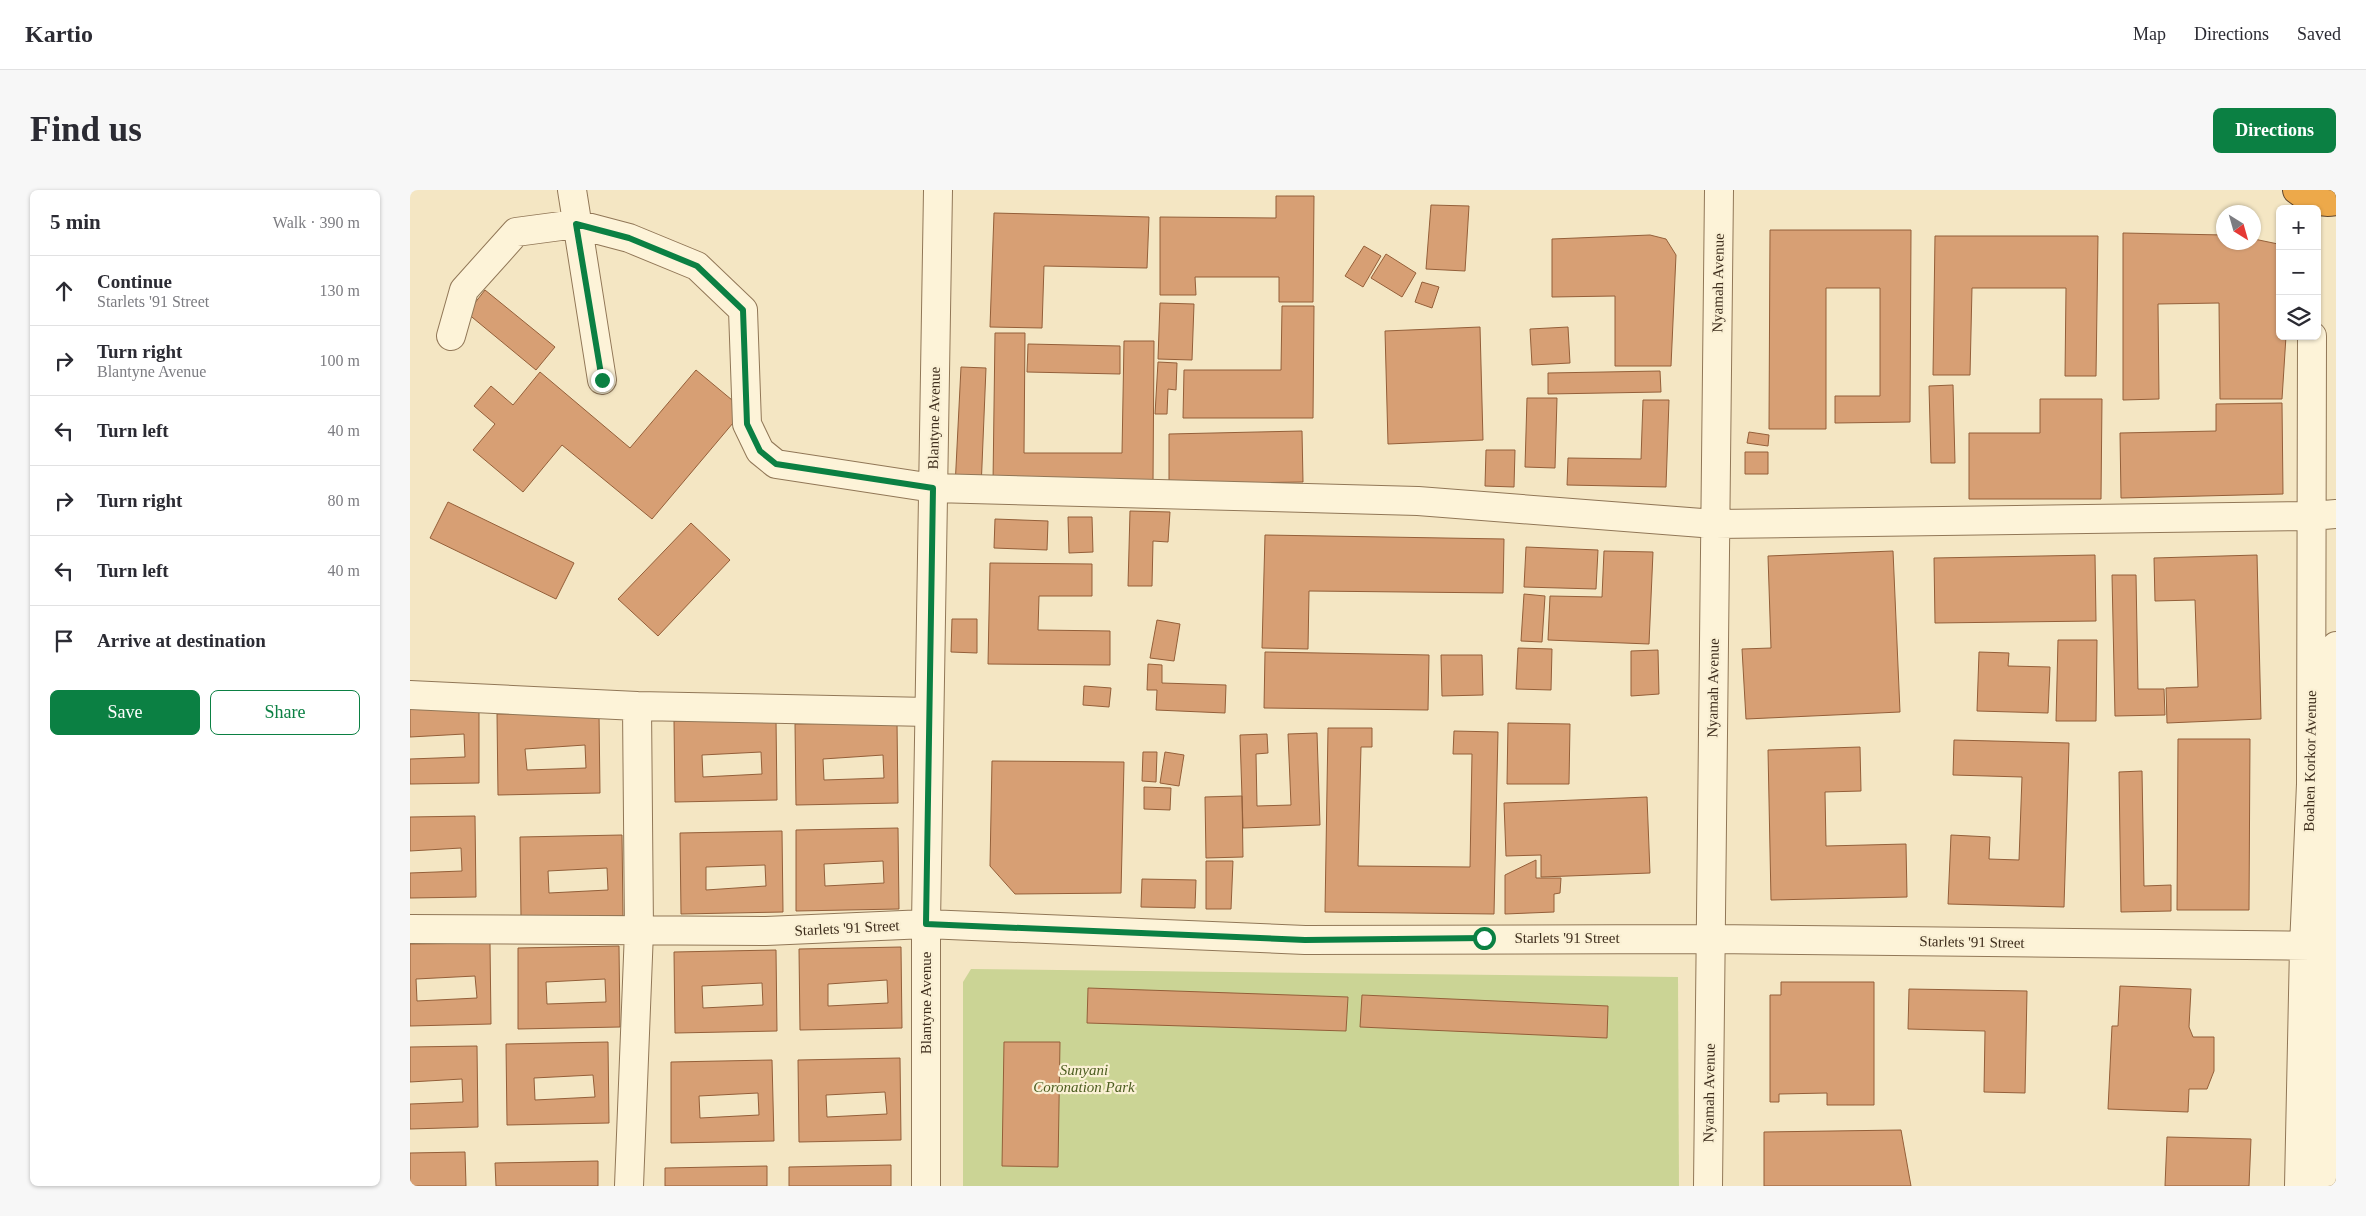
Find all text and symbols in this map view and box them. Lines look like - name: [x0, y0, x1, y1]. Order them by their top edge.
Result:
- text: Kartio: [25, 21, 93, 47]
- text: Map: [2133, 24, 2166, 44]
- text: Directions: [2194, 24, 2269, 44]
- text: Saved: [2297, 24, 2341, 44]
- button: Directions: [2213, 108, 2336, 153]
- text: Find us: [30, 110, 142, 149]
- north arrow: [2216, 205, 2261, 250]
- map controls: [2276, 205, 2321, 340]
- button: +: [2276, 205, 2321, 250]
- text: 5 min: [50, 210, 101, 234]
- text: Walk · 390 m: [273, 214, 360, 231]
- street label: Nyamah Avenue: [1709, 233, 1727, 333]
- button: −: [2276, 250, 2321, 295]
- text: Continue: [97, 271, 172, 292]
- icon: ahead: [50, 277, 78, 305]
- text: 130 m: [320, 282, 360, 299]
- text: Starlets '91 Street: [97, 293, 209, 310]
- button: layers: [2276, 295, 2321, 340]
- text: Turn right: [97, 341, 182, 362]
- icon: right: [50, 347, 78, 375]
- text: 100 m: [320, 352, 360, 369]
- text: Blantyne Avenue: [97, 363, 206, 380]
- street label: Blantyne Avenue: [925, 366, 943, 469]
- route end: [591, 369, 614, 392]
- icon: left: [50, 417, 78, 445]
- text: Turn left: [97, 420, 169, 441]
- text: 40 m: [328, 422, 360, 439]
- icon: right: [50, 487, 78, 515]
- text: Turn right: [97, 490, 182, 511]
- text: 80 m: [328, 492, 360, 509]
- icon: left: [50, 557, 78, 585]
- text: Turn left: [97, 560, 169, 581]
- text: 40 m: [328, 562, 360, 579]
- icon: arrive: [50, 627, 78, 655]
- text: Arrive at destination: [97, 630, 266, 651]
- street label: Nyamah Avenue: [1704, 638, 1722, 738]
- button: Save: [50, 690, 200, 735]
- button: Share: [210, 690, 360, 735]
- street label: Boahen Korkor Avenue: [2301, 690, 2319, 832]
- street label: Starlets '91 Street: [794, 917, 901, 939]
- route start: [1473, 927, 1496, 950]
- street label: Starlets '91 Street: [1514, 930, 1620, 946]
- street label: Starlets '91 Street: [1919, 933, 2026, 951]
- street label: Blantyne Avenue: [918, 951, 934, 1054]
- street label: Nyamah Avenue: [1700, 1043, 1718, 1143]
- park label: Sunyani Coronation Park: [1033, 1062, 1135, 1095]

